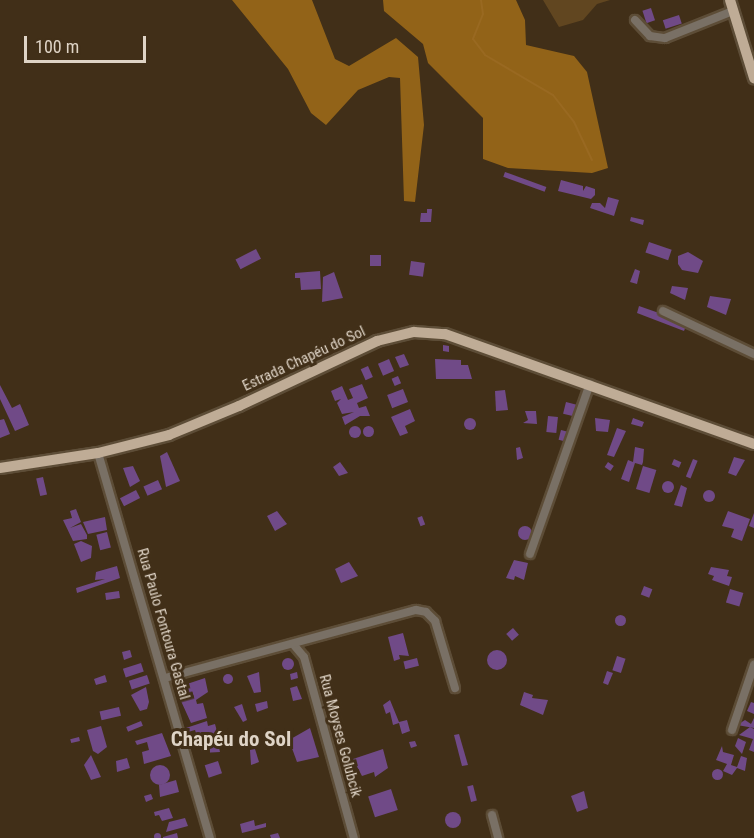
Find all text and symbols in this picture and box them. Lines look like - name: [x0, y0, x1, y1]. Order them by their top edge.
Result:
- scale bar: [27, 24, 148, 62]
- text: 100 m: [35, 36, 79, 57]
- street label: Estrada Chapéu do Sol: [240, 323, 368, 395]
- street label: Rua Paulo Fontoura Gastal: [133, 546, 193, 702]
- street label: Rua Moyses Golubcik: [315, 673, 365, 799]
- district label: Chapéu do Sol: [171, 726, 291, 752]

